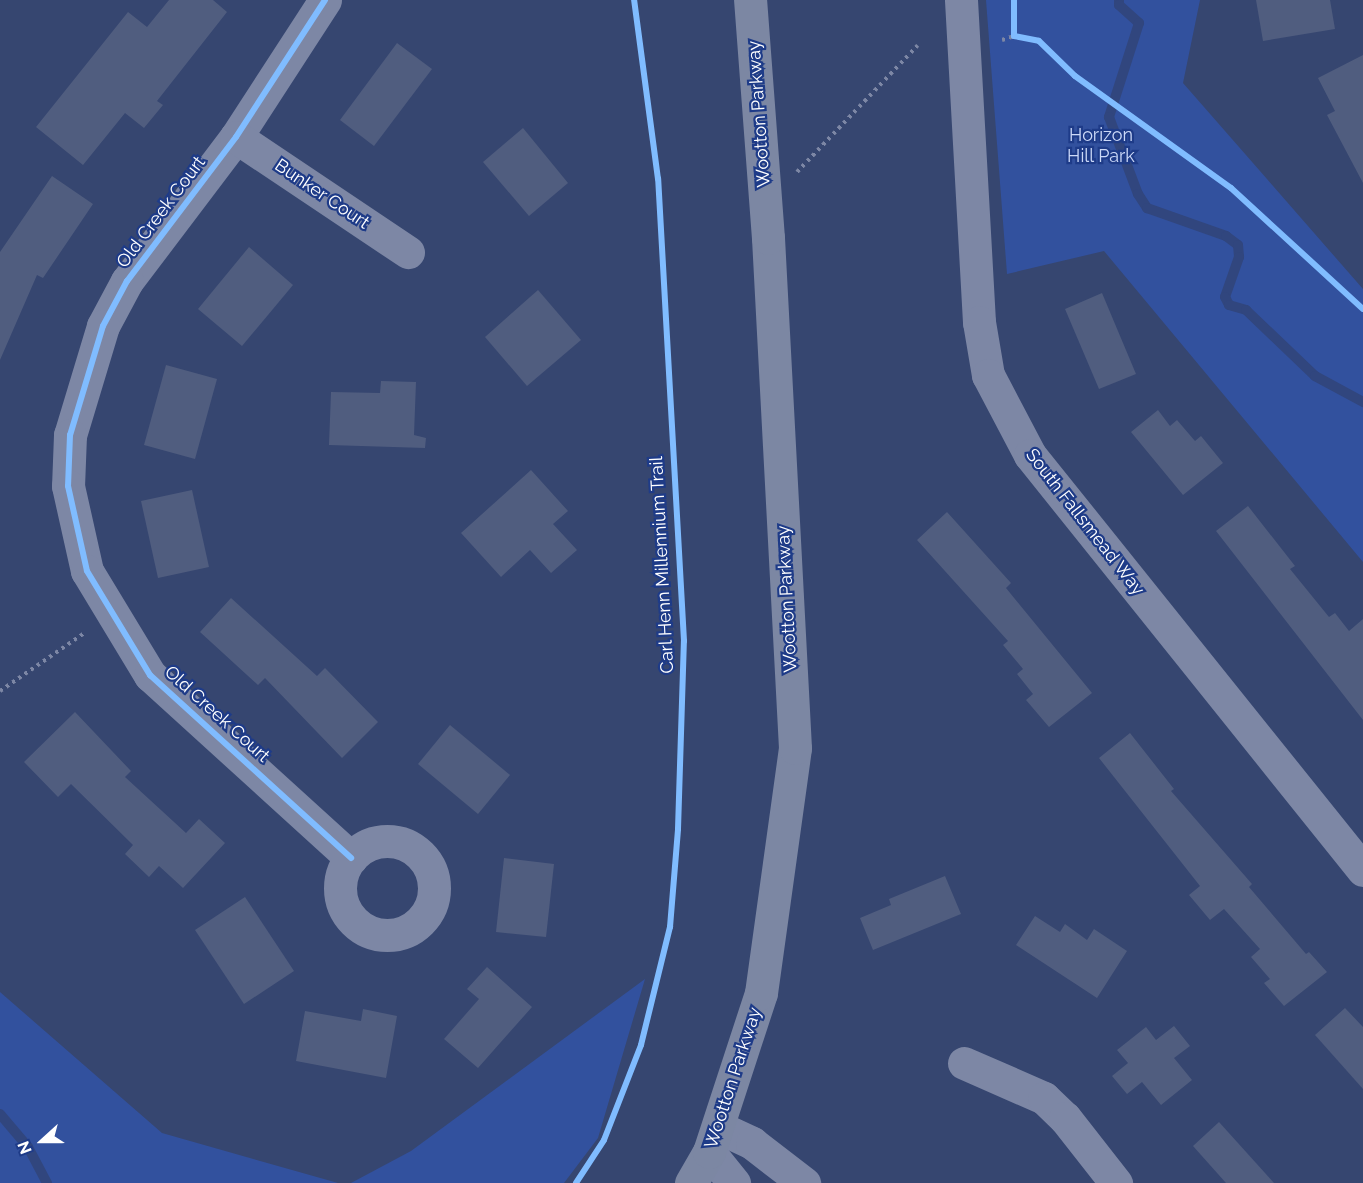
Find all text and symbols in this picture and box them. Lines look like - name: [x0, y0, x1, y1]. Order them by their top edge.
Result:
- street label: Wootton Parkway: [743, 40, 775, 188]
- park label: Horizon Hill Park: [1067, 125, 1135, 168]
- street label: Old Creek Court: [112, 152, 210, 272]
- street label: Bunker Court: [270, 154, 374, 234]
- street label: South Fallsmead Way: [1021, 444, 1149, 600]
- street label: Carl Henn Millennium Trail: [646, 455, 678, 675]
- street label: Wootton Parkway: [772, 525, 802, 673]
- street label: Old Creek Court: [160, 661, 274, 767]
- street label: Wootton Parkway: [700, 1005, 766, 1151]
- north arrow: [12, 1111, 72, 1171]
- text: N: [14, 1139, 36, 1157]

